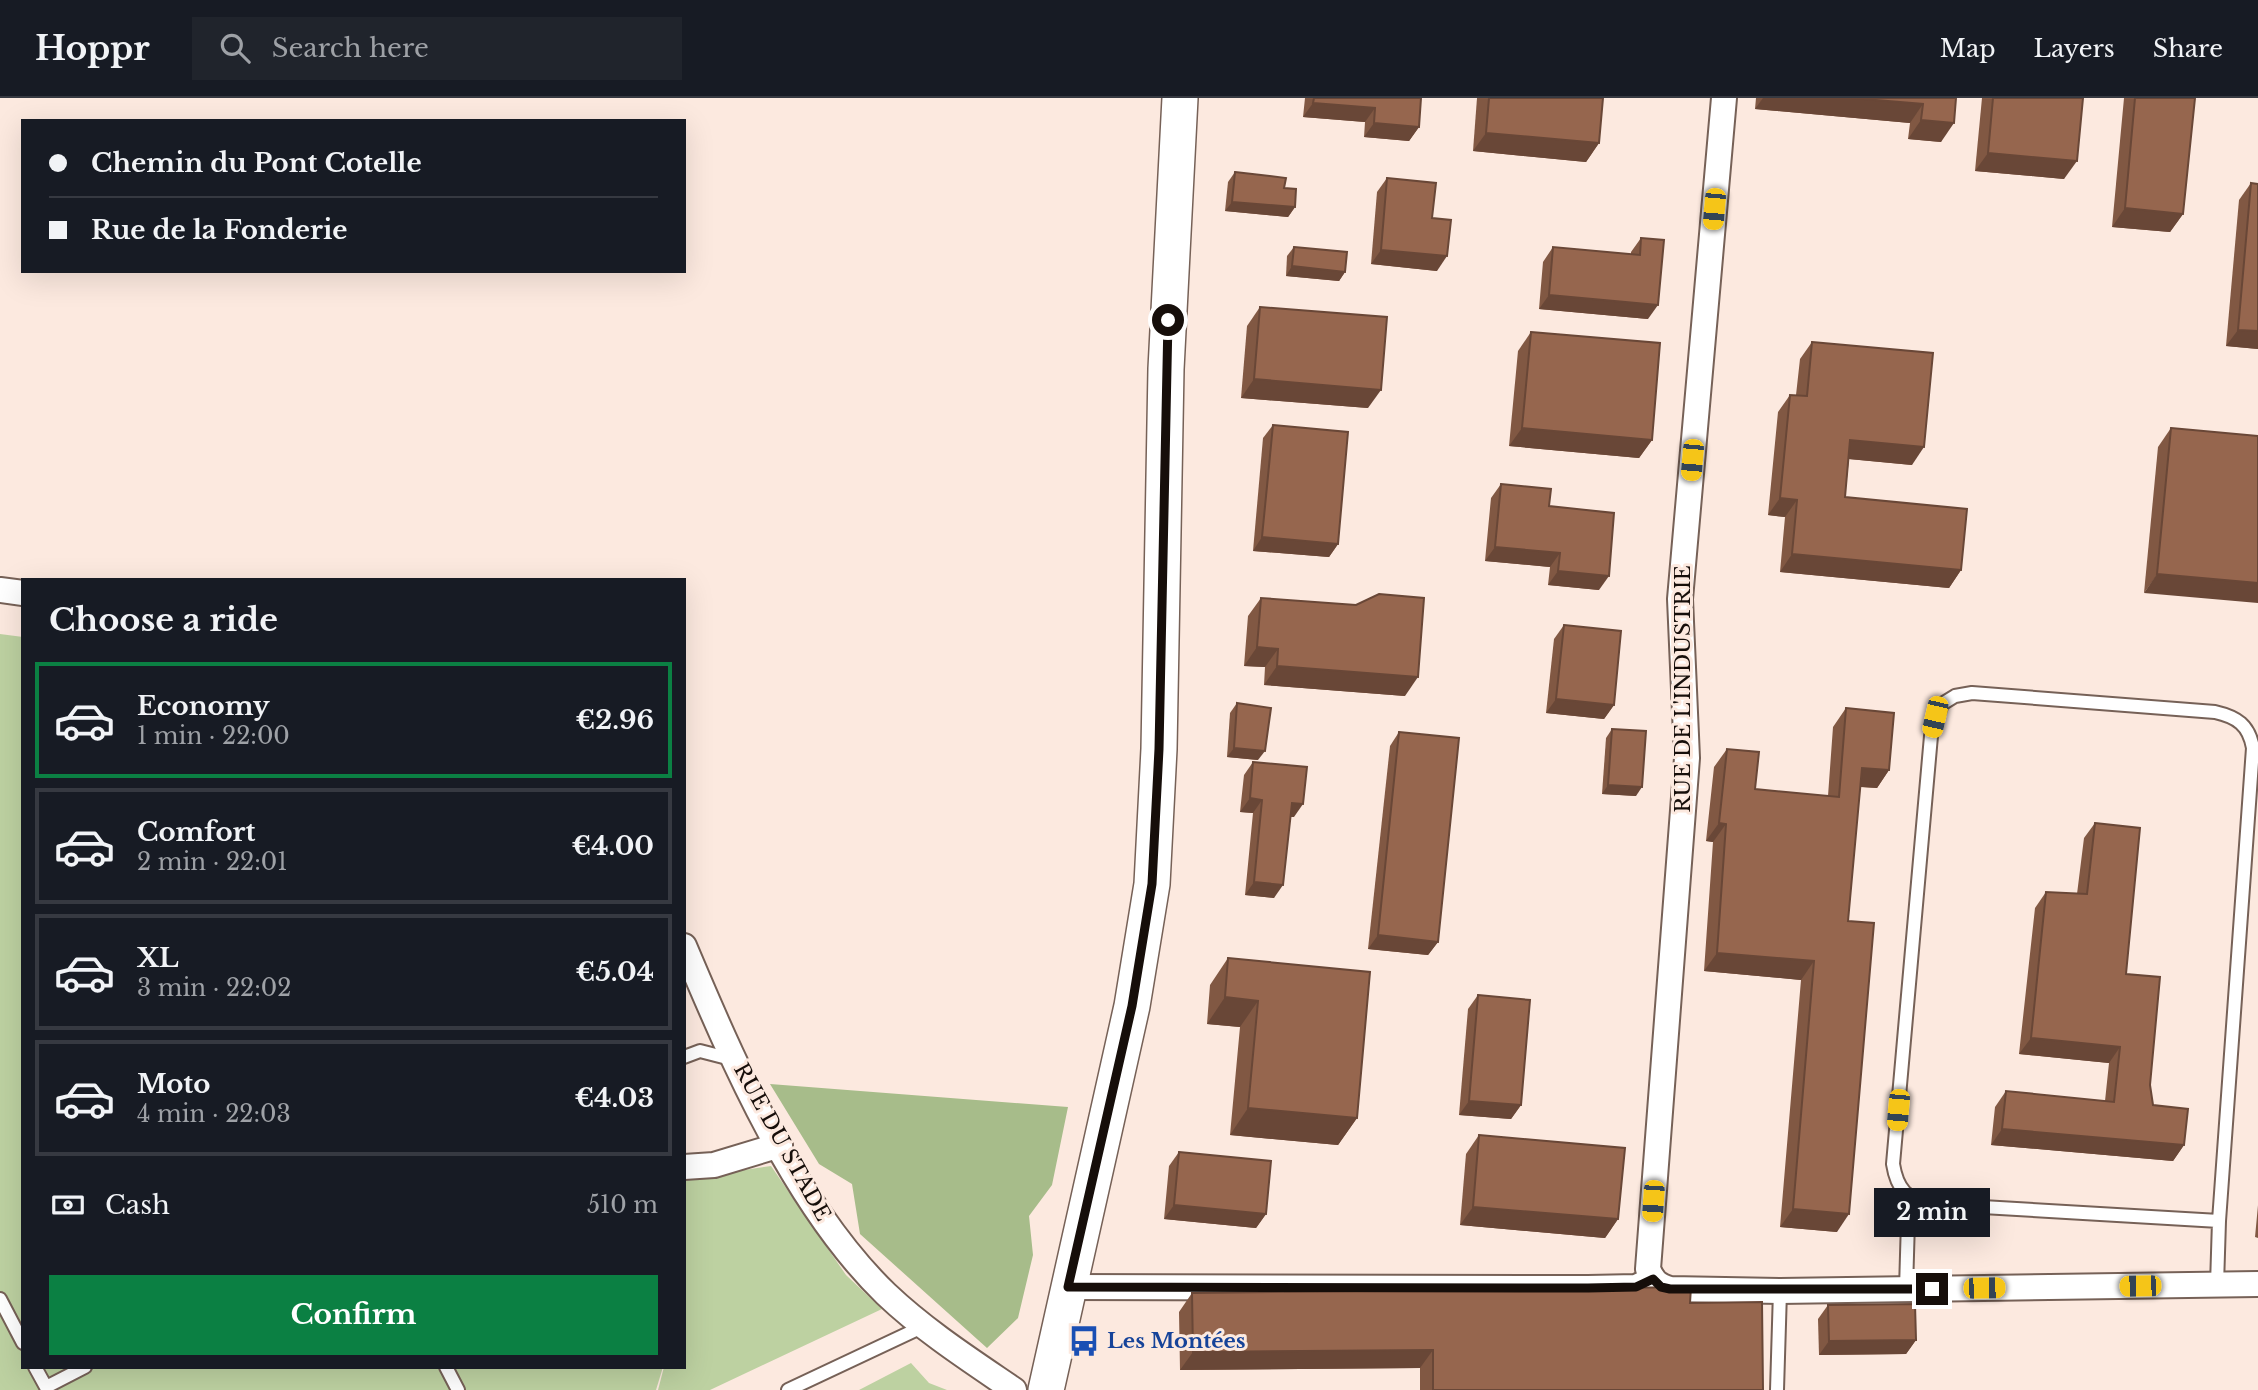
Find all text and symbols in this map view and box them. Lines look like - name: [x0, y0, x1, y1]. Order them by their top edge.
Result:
- search box: [192, 17, 682, 80]
- text: Hoppr: [35, 28, 150, 69]
- icon: search: [216, 29, 254, 67]
- text: Search here: [272, 32, 429, 64]
- text: Map: [1940, 34, 1996, 63]
- text: Layers: [2034, 34, 2115, 63]
- text: Share: [2153, 34, 2223, 63]
- text: Chemin du Pont Cotelle: [91, 147, 422, 179]
- car: [1702, 187, 1727, 231]
- text: Rue de la Fonderie: [91, 214, 348, 246]
- route start: [1152, 304, 1184, 336]
- car: [1680, 438, 1705, 482]
- street label: RUE DE L'INDUSTRIE: [1670, 565, 1696, 813]
- text: Choose a ride: [49, 600, 278, 640]
- icon: car: [53, 689, 116, 752]
- text: Economy: [137, 690, 270, 722]
- car: [1921, 694, 1950, 740]
- text: €2.96: [575, 704, 654, 736]
- text: 1 min · 22:00: [137, 722, 290, 750]
- icon: car: [53, 815, 116, 878]
- text: Comfort: [137, 816, 255, 848]
- text: €4.00: [571, 830, 654, 862]
- text: 2 min · 22:01: [137, 848, 287, 876]
- icon: car: [53, 941, 116, 1004]
- text: XL: [137, 942, 179, 974]
- text: €5.04: [576, 956, 654, 988]
- text: 3 min · 22:02: [137, 974, 291, 1002]
- street label: RUE DU STADE: [728, 1059, 836, 1225]
- icon: car: [53, 1067, 116, 1130]
- text: Moto: [137, 1068, 210, 1100]
- text: €4.03: [574, 1082, 654, 1114]
- car: [1886, 1088, 1911, 1132]
- text: 4 min · 22:03: [137, 1100, 291, 1128]
- car: [1642, 1179, 1665, 1223]
- icon: cash: [49, 1186, 87, 1224]
- callout: 2 min: [1874, 1188, 1990, 1236]
- text: Cash: [105, 1189, 170, 1221]
- text: 510 m: [587, 1191, 658, 1219]
- text: 2 min: [1896, 1198, 1968, 1226]
- route end: [1916, 1273, 1948, 1305]
- button: Confirm: [49, 1275, 658, 1355]
- car: [2119, 1275, 2162, 1297]
- car: [1963, 1277, 2006, 1299]
- bus stop icon: Les Montées: [1067, 1324, 1101, 1358]
- place label: Les Montées: [1107, 1328, 1246, 1354]

